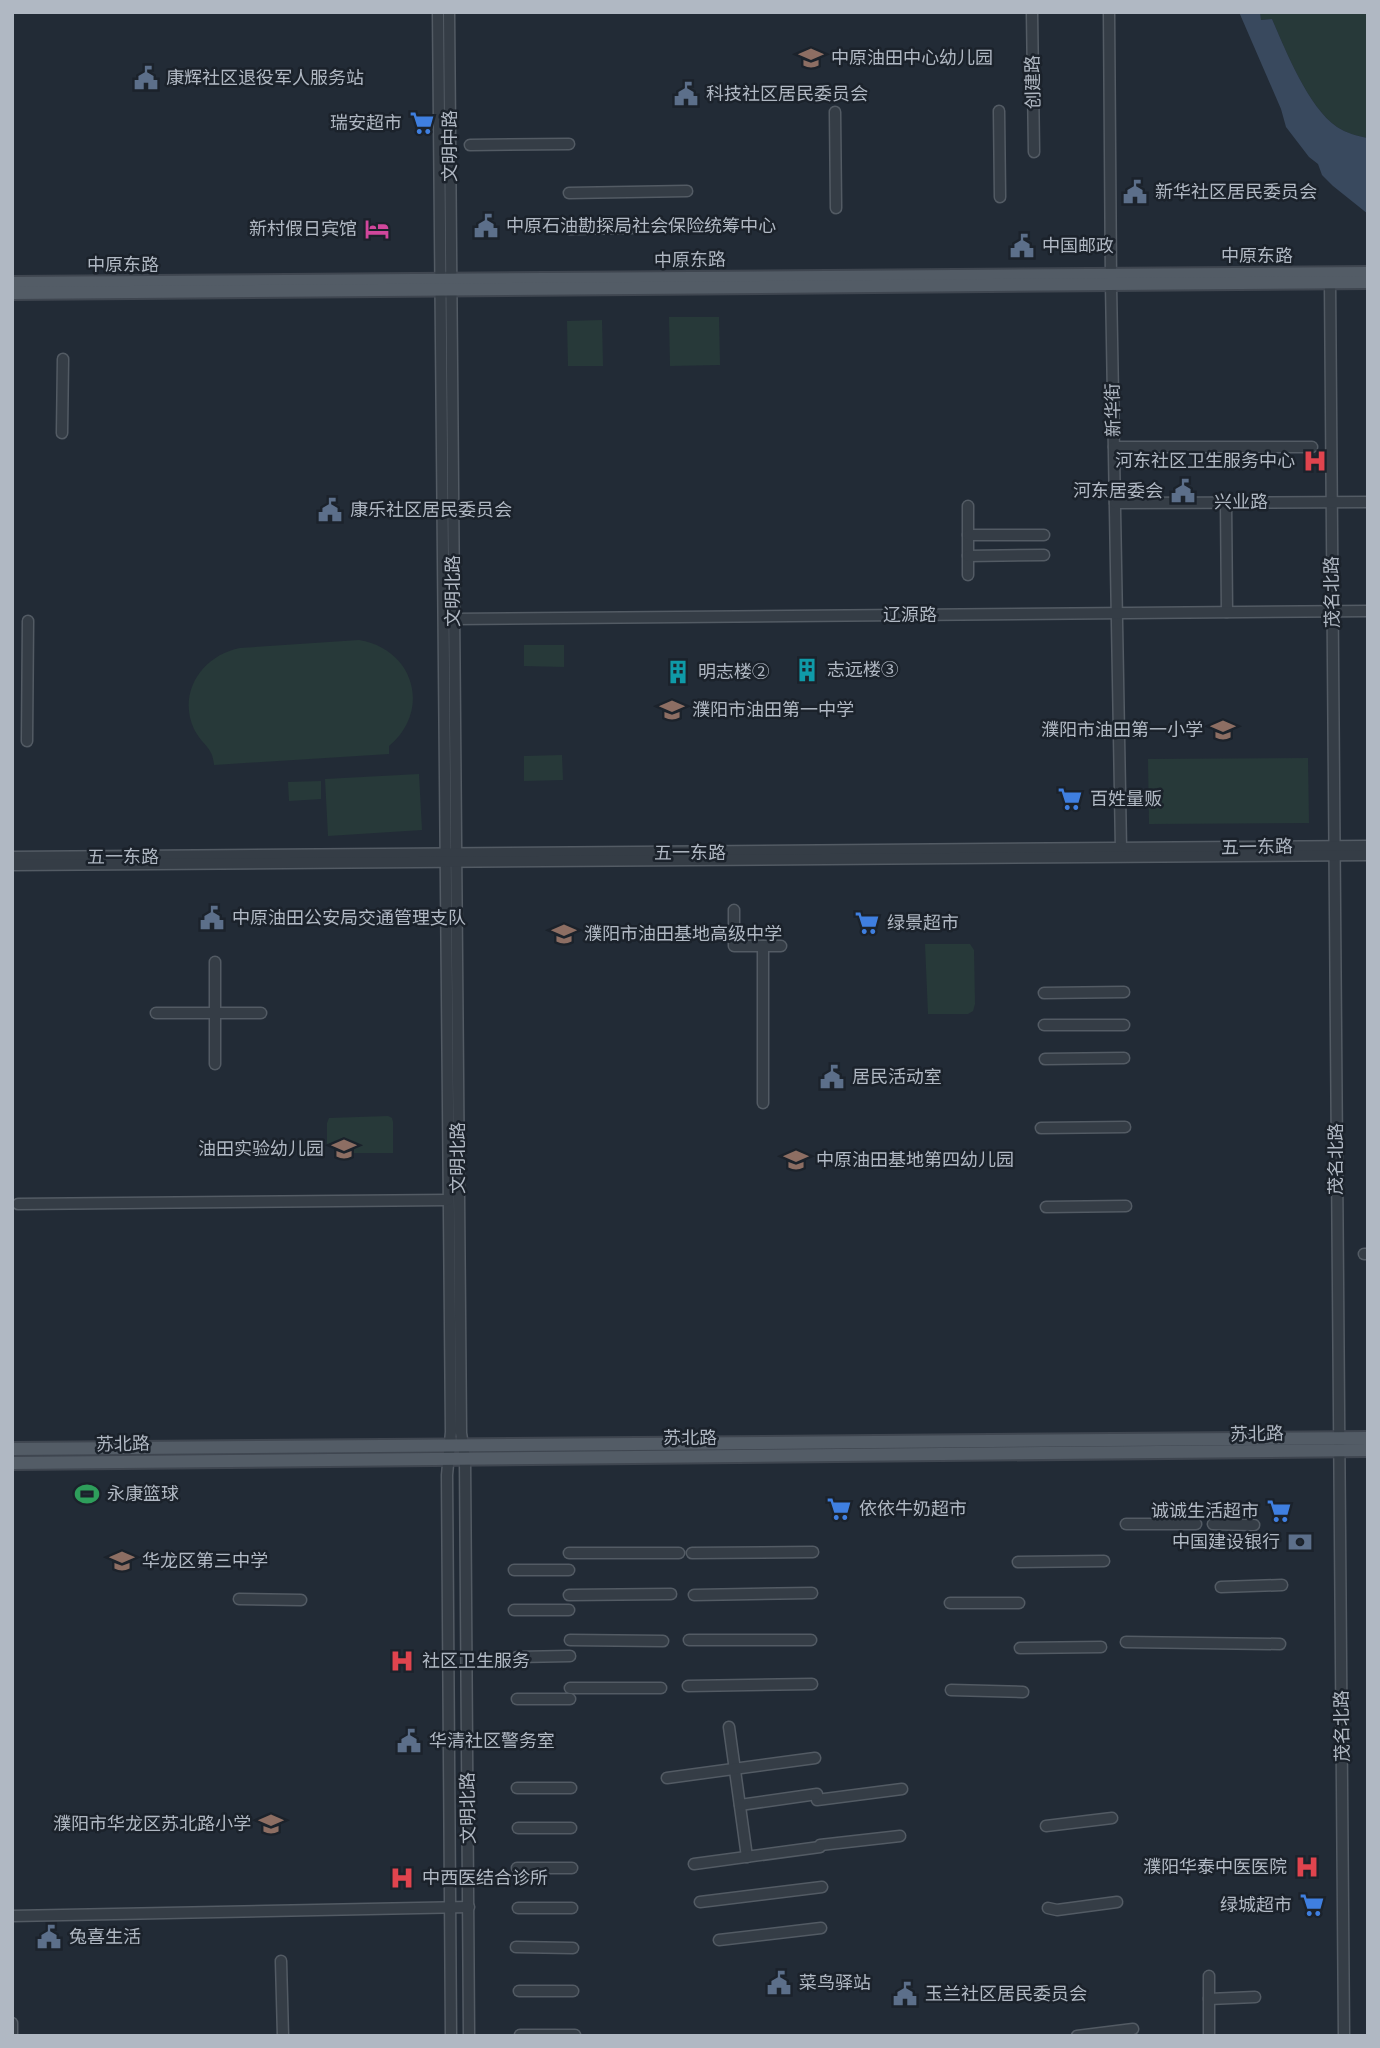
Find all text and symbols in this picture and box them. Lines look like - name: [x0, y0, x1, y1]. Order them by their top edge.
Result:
- school or university icon: 中原油田中心幼儿园: [797, 44, 825, 72]
- place label: 中原油田中心幼儿园: [831, 45, 993, 69]
- street label: 创建路: [1020, 55, 1044, 109]
- public building icon: 康辉社区退役军人服务站: [132, 64, 160, 92]
- place label: 康辉社区退役军人服务站: [166, 65, 364, 89]
- public building icon: 科技社区居民委员会: [672, 80, 700, 108]
- place label: 科技社区居民委员会: [706, 81, 868, 105]
- supermarket icon: 瑞安超市: [408, 109, 436, 137]
- place label: 瑞安超市: [330, 110, 402, 134]
- street label: 文明中路: [437, 110, 461, 182]
- public building icon: 新华社区居民委员会: [1121, 178, 1149, 206]
- place label: 新华社区居民委员会: [1155, 179, 1317, 203]
- public building icon: 中原石油勘探局社会保险统筹中心: [472, 212, 500, 240]
- place label: 中原石油勘探局社会保险统筹中心: [506, 213, 776, 237]
- hotel icon: 新村假日宾馆: [363, 215, 391, 243]
- place label: 新村假日宾馆: [249, 216, 357, 240]
- public building icon: 中国邮政: [1008, 232, 1036, 260]
- place label: 中国邮政: [1042, 233, 1114, 257]
- street label: 中原东路: [1221, 243, 1293, 267]
- street label: 中原东路: [654, 246, 726, 272]
- street label: 中原东路: [87, 252, 159, 276]
- street label: 新华街: [1100, 383, 1124, 437]
- hospital icon: 河东社区卫生服务中心: [1301, 447, 1329, 475]
- place label: 河东社区卫生服务中心: [1115, 448, 1295, 472]
- public building icon: 河东居委会: [1169, 477, 1197, 505]
- place label: 河东居委会: [1073, 478, 1163, 502]
- street label: 兴业路: [1214, 489, 1268, 513]
- public building icon: 康乐社区居民委员会: [316, 496, 344, 524]
- place label: 康乐社区居民委员会: [350, 497, 512, 521]
- street label: 文明北路: [440, 555, 464, 627]
- street label: 茂名北路: [1318, 556, 1344, 628]
- street label: 辽源路: [883, 602, 937, 626]
- building icon: 志远楼③: [793, 656, 821, 684]
- place label: 志远楼③: [827, 657, 899, 681]
- building icon: 明志楼②: [664, 658, 692, 686]
- place label: 明志楼②: [698, 659, 770, 683]
- school or university icon: 濮阳市油田第一中学: [658, 696, 686, 724]
- place label: 濮阳市油田第一中学: [692, 697, 854, 721]
- school or university icon: 濮阳市油田第一小学: [1209, 716, 1237, 744]
- place label: 濮阳市油田第一小学: [1041, 717, 1203, 741]
- supermarket icon: 百姓量贩: [1056, 785, 1084, 813]
- place label: 百姓量贩: [1090, 786, 1162, 810]
- street label: 五一东路: [1221, 833, 1293, 859]
- street label: 五一东路: [654, 840, 726, 864]
- street label: 五一东路: [87, 844, 159, 868]
- public building icon: 中原油田公安局交通管理支队: [198, 904, 226, 932]
- place label: 中原油田公安局交通管理支队: [232, 905, 466, 929]
- supermarket icon: 绿景超市: [853, 909, 881, 937]
- place label: 绿景超市: [887, 910, 959, 934]
- school or university icon: 濮阳市油田基地高级中学: [550, 920, 578, 948]
- place label: 濮阳市油田基地高级中学: [584, 921, 782, 945]
- public building icon: 居民活动室: [818, 1063, 846, 1091]
- place label: 居民活动室: [852, 1064, 942, 1088]
- street label: 文明北路: [445, 1122, 469, 1194]
- street label: 茂名北路: [1323, 1123, 1347, 1195]
- school or university icon: 油田实验幼儿园: [330, 1135, 358, 1163]
- place label: 油田实验幼儿园: [198, 1136, 324, 1160]
- school or university icon: 中原油田基地第四幼儿园: [782, 1146, 810, 1174]
- place label: 中原油田基地第四幼儿园: [816, 1147, 1014, 1171]
- street label: 苏北路: [1230, 1421, 1284, 1445]
- street label: 苏北路: [663, 1425, 717, 1449]
- street label: 苏北路: [96, 1431, 150, 1455]
- sports icon: 永康篮球: [73, 1480, 101, 1508]
- place label: 永康篮球: [107, 1481, 179, 1505]
- supermarket icon: 依依牛奶超市: [825, 1495, 853, 1523]
- place label: 依依牛奶超市: [859, 1496, 967, 1520]
- supermarket icon: 诚诚生活超市: [1265, 1497, 1293, 1525]
- place label: 诚诚生活超市: [1151, 1498, 1259, 1522]
- bank icon: 中国建设银行: [1286, 1528, 1314, 1556]
- place label: 中国建设银行: [1172, 1529, 1280, 1553]
- school or university icon: 华龙区第三中学: [108, 1547, 136, 1575]
- place label: 华龙区第三中学: [142, 1548, 268, 1572]
- hospital icon: 社区卫生服务: [388, 1647, 416, 1675]
- place label: 社区卫生服务: [422, 1648, 530, 1672]
- street label: 茂名北路: [1328, 1690, 1354, 1762]
- public building icon: 华清社区警务室: [395, 1727, 423, 1755]
- place label: 华清社区警务室: [429, 1728, 555, 1752]
- street label: 文明北路: [454, 1772, 480, 1844]
- school or university icon: 濮阳市华龙区苏北路小学: [257, 1810, 285, 1838]
- place label: 濮阳市华龙区苏北路小学: [53, 1811, 251, 1835]
- hospital icon: 濮阳华泰中医医院: [1293, 1853, 1321, 1881]
- place label: 濮阳华泰中医医院: [1143, 1854, 1287, 1878]
- hospital icon: 中西医结合诊所: [388, 1864, 416, 1892]
- place label: 中西医结合诊所: [422, 1865, 548, 1889]
- supermarket icon: 绿城超市: [1298, 1891, 1326, 1919]
- place label: 绿城超市: [1220, 1892, 1292, 1916]
- public building icon: 兔喜生活: [35, 1923, 63, 1951]
- place label: 兔喜生活: [69, 1924, 141, 1948]
- public building icon: 菜鸟驿站: [765, 1969, 793, 1997]
- place label: 菜鸟驿站: [799, 1970, 871, 1994]
- public building icon: 玉兰社区居民委员会: [891, 1980, 919, 2008]
- place label: 玉兰社区居民委员会: [925, 1981, 1087, 2005]

